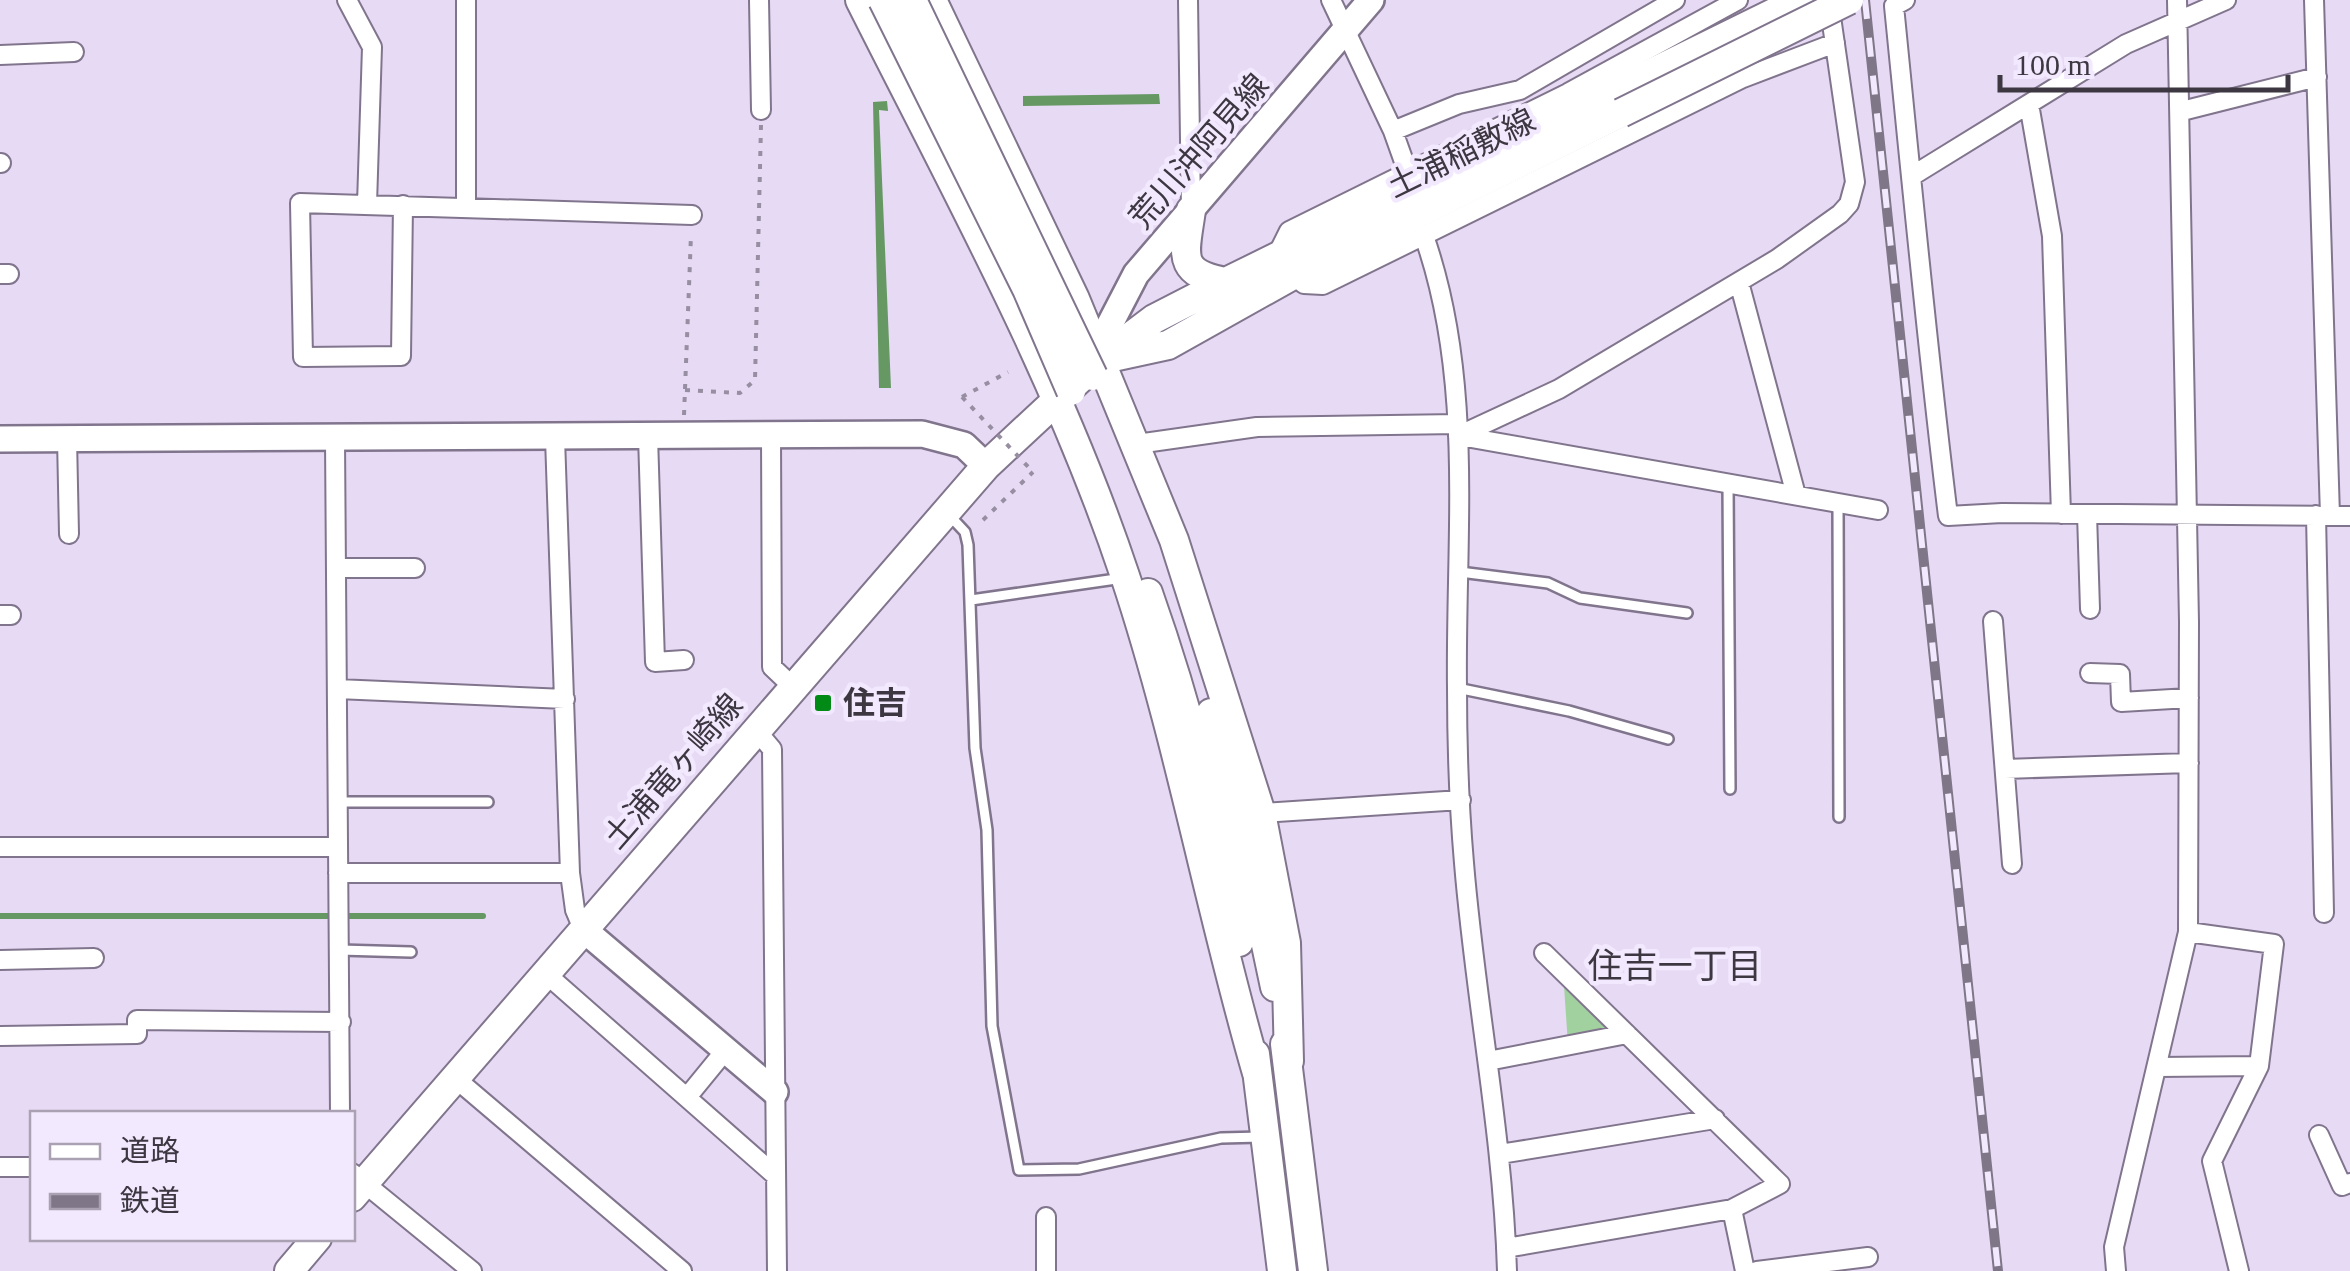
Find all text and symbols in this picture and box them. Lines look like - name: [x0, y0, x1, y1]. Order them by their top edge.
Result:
- scale bar: [2000, 30, 2288, 92]
- text: 100 m: [2015, 48, 2091, 81]
- street label: 荒川沖阿見線: [1122, 67, 1276, 235]
- street label: 土浦稲敷線: [1381, 102, 1541, 204]
- place label: 住吉: [843, 685, 907, 721]
- street label: 土浦竜ヶ崎線: [596, 687, 750, 855]
- marker: 住吉: [812, 692, 834, 714]
- district label: 住吉一丁目: [1587, 947, 1763, 986]
- legend: [30, 1111, 355, 1241]
- text: 道路: [120, 1134, 180, 1167]
- text: 鉄道: [120, 1184, 180, 1217]

